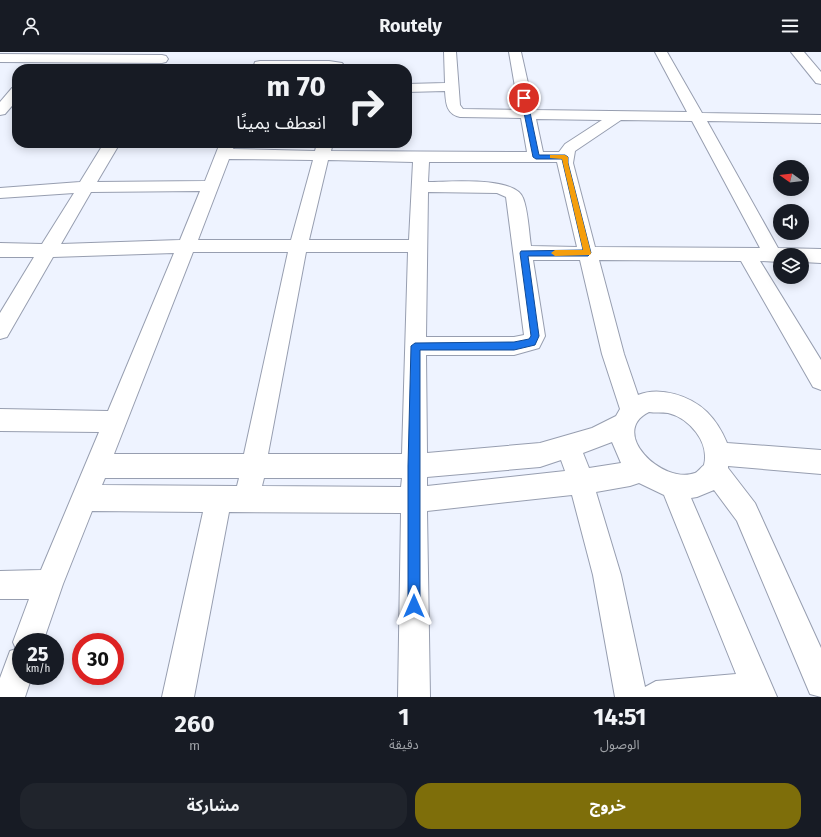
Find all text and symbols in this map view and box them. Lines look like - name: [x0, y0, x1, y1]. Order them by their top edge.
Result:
- icon: person: [20, 15, 42, 37]
- text: Routely: [379, 15, 442, 37]
- icon: menu: [779, 15, 801, 37]
- text: 70 m: [267, 70, 326, 103]
- icon: right: [340, 80, 392, 132]
- pin: [507, 81, 541, 115]
- icon: arrive: [513, 87, 535, 109]
- text: انعطف يمينًا: [236, 112, 326, 134]
- north arrow: [773, 160, 809, 196]
- map controls: [773, 160, 809, 284]
- button: sound: [773, 204, 809, 240]
- button: layers: [773, 248, 809, 284]
- position arrow: [393, 585, 435, 627]
- speed limit sign: 30: [72, 633, 124, 685]
- text: 25: [27, 642, 49, 666]
- text: km/h: [26, 663, 50, 675]
- text: 1: [398, 703, 409, 731]
- text: 14:51: [593, 703, 646, 731]
- text: 260: [175, 710, 215, 738]
- text: دقيقة: [389, 737, 419, 752]
- text: الوصول: [600, 737, 640, 752]
- text: m: [189, 738, 200, 753]
- button: مشاركة: [20, 783, 407, 829]
- button: خروج: [415, 783, 801, 829]

